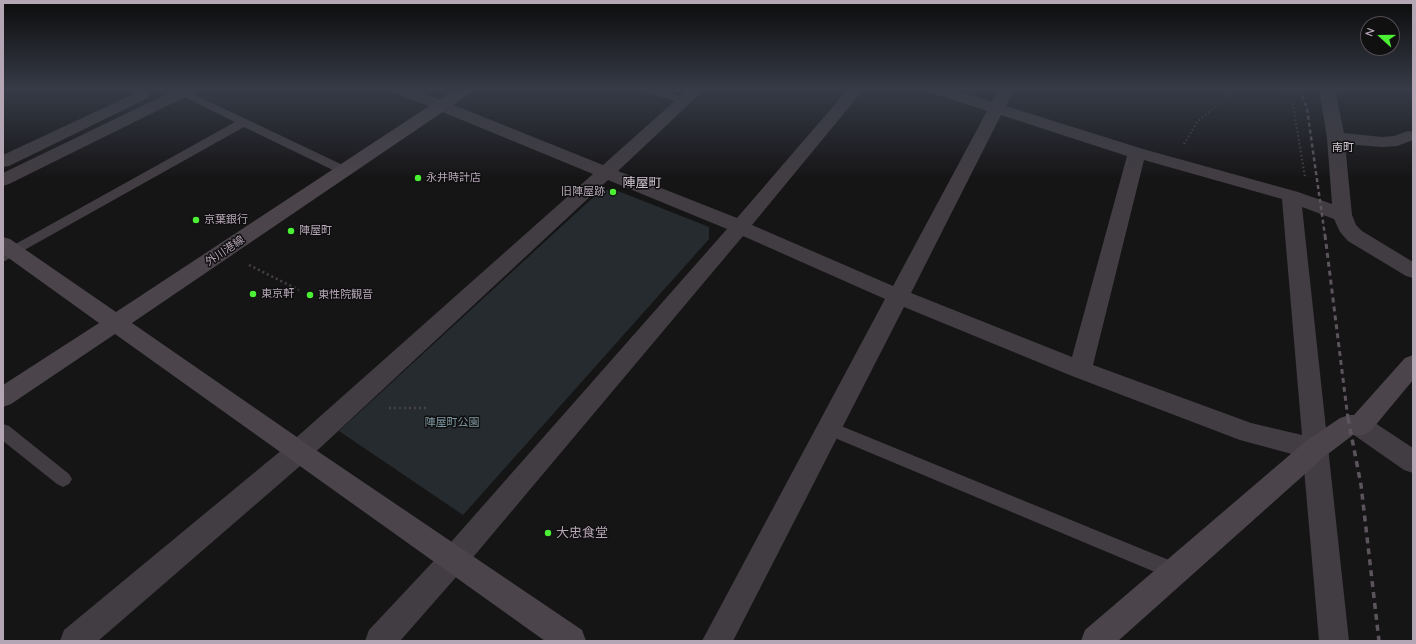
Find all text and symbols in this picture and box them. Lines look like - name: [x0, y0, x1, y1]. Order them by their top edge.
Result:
- north arrow: [1360, 16, 1400, 56]
- text: N: [1362, 26, 1378, 38]
- district label: 南町: [1332, 141, 1354, 155]
- place label: 永井時計店: [426, 171, 481, 185]
- marker: 永井時計店: [413, 173, 423, 183]
- district label: 陣屋町: [623, 175, 661, 191]
- place label: 旧陣屋跡: [561, 185, 605, 199]
- marker: 旧陣屋跡: [608, 187, 618, 197]
- place label: 京葉銀行: [204, 213, 248, 227]
- marker: 京葉銀行: [191, 215, 201, 225]
- place label: 陣屋町: [299, 224, 332, 238]
- marker: 陣屋町: [286, 226, 296, 236]
- street label: 外川港線: [203, 233, 247, 269]
- place label: 東京軒: [261, 287, 294, 301]
- place label: 東性院観音: [318, 288, 373, 302]
- marker: 東京軒: [248, 289, 258, 299]
- marker: 東性院観音: [305, 290, 315, 300]
- park label: 陣屋町公園: [425, 416, 479, 430]
- place label: 大忠食堂: [556, 525, 608, 541]
- marker: 大忠食堂: [543, 528, 553, 538]

